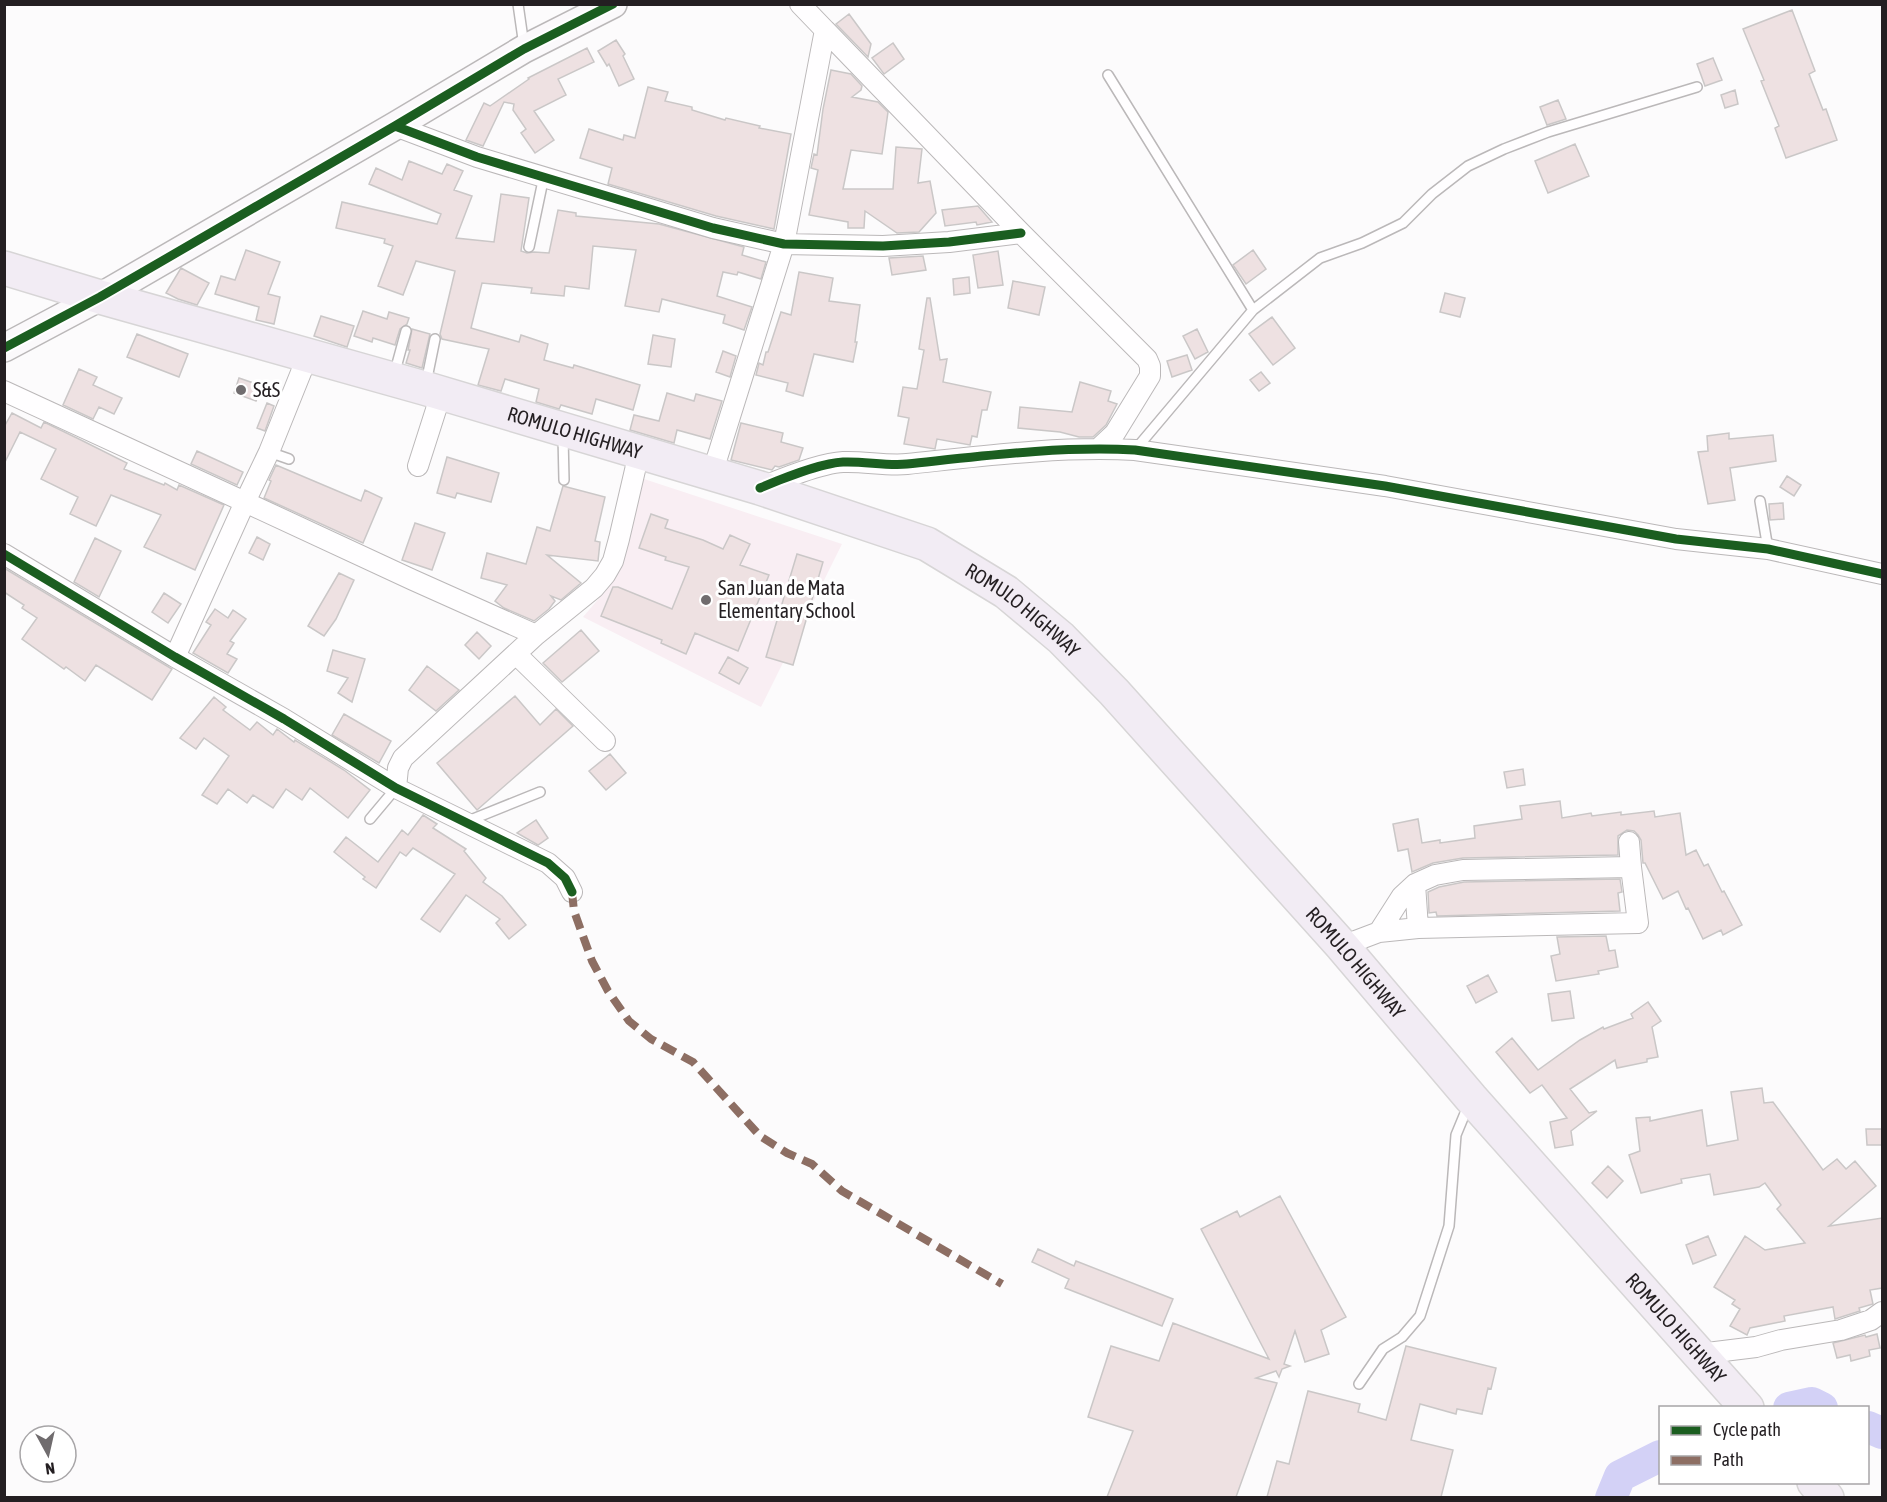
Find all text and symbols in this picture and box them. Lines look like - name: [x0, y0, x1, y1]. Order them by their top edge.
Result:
- place label: S&S: [253, 378, 280, 401]
- marker: S&S: [234, 383, 248, 397]
- street label: ROMULO HIGHWAY: [505, 401, 645, 463]
- street label: ROMULO HIGHWAY: [961, 558, 1085, 661]
- place label: San Juan de Mata Elementary School: [718, 576, 856, 622]
- marker: San Juan de Mata Elementary School: [699, 593, 713, 607]
- street label: ROMULO HIGHWAY: [1302, 902, 1410, 1023]
- street label: ROMULO HIGHWAY: [1621, 1268, 1731, 1387]
- legend: [1659, 1406, 1869, 1484]
- text: Cycle path: [1713, 1419, 1781, 1440]
- north arrow: [18, 1424, 78, 1484]
- text: Path: [1713, 1449, 1744, 1470]
- text: N: [44, 1459, 56, 1478]

